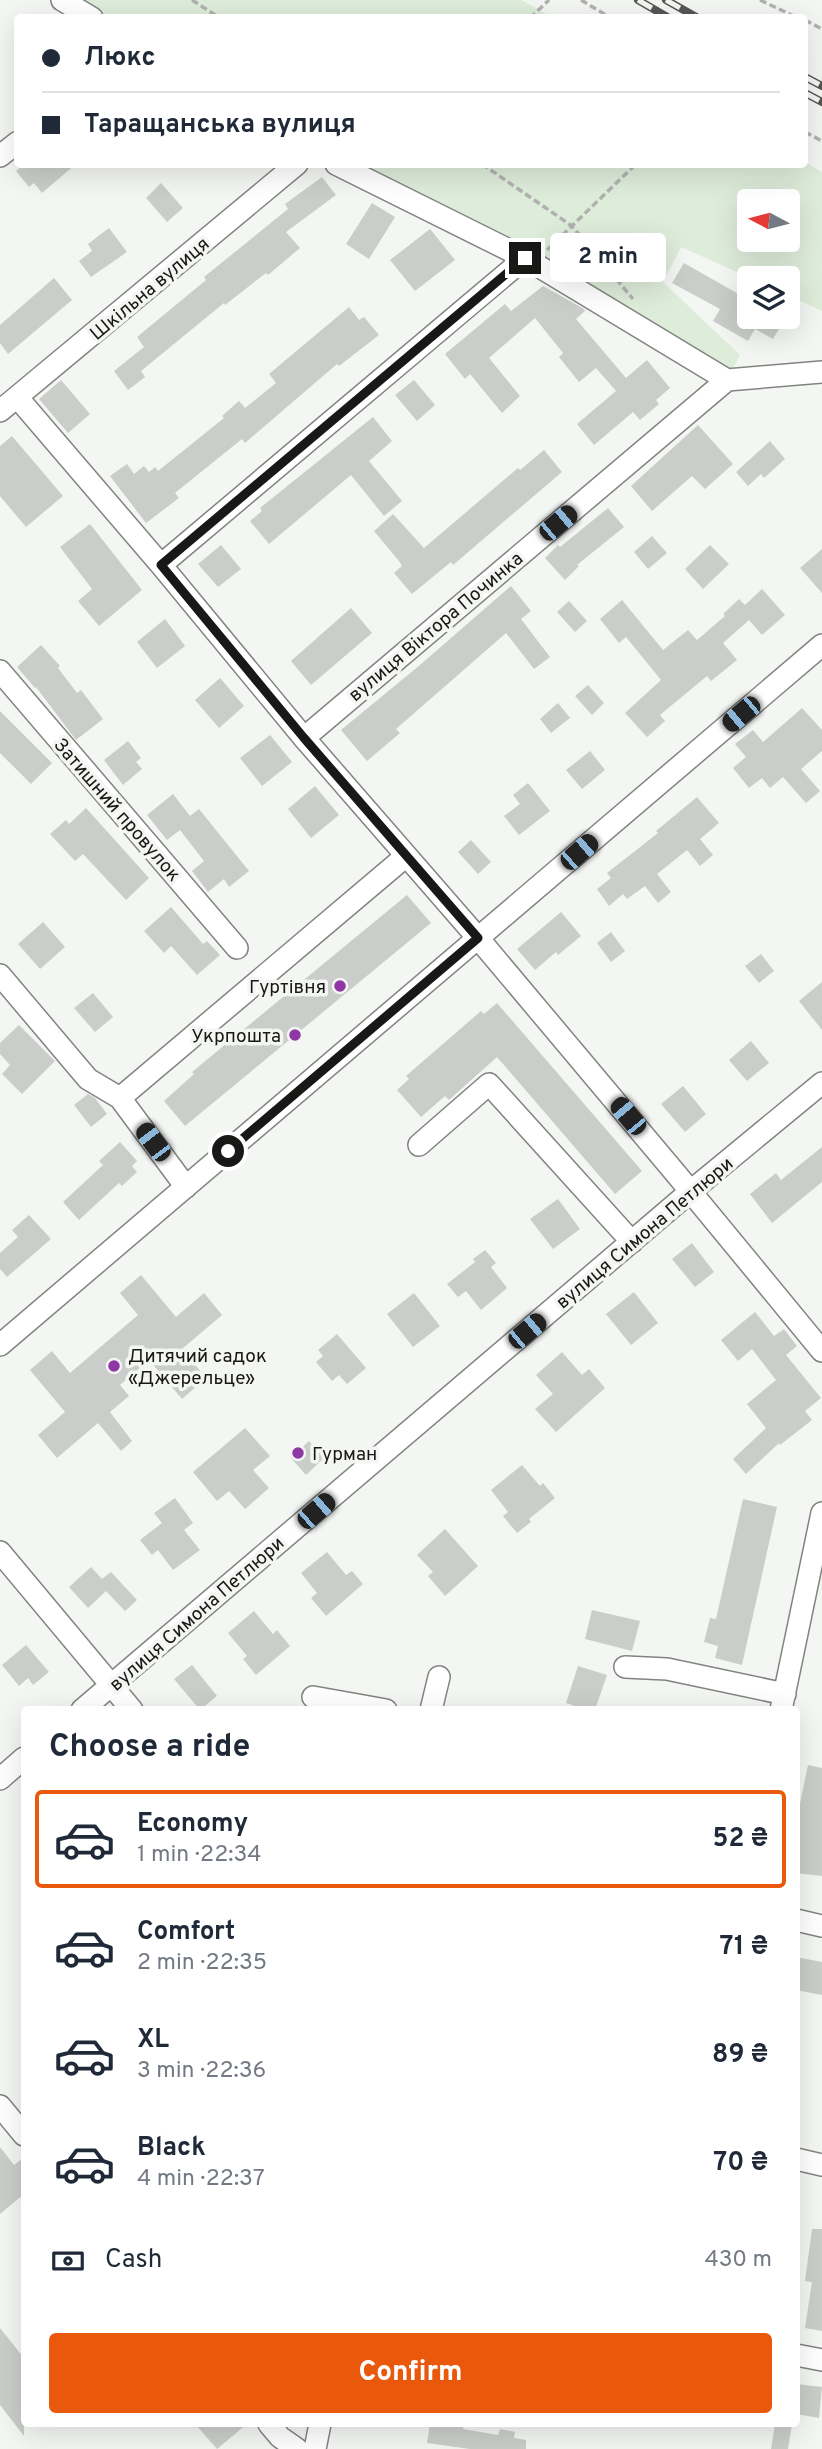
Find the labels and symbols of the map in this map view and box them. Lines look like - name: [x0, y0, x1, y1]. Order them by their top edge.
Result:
- north arrow: [737, 189, 800, 252]
- street label: Шкільна вулиця: [86, 233, 215, 346]
- callout: 2 min: [550, 233, 665, 282]
- route end: [509, 242, 541, 274]
- car: [536, 501, 581, 545]
- street label: вулиця Віктора Починка: [344, 547, 529, 708]
- car: [719, 692, 764, 736]
- street label: Затишний провулок: [48, 734, 185, 887]
- car: [557, 830, 602, 874]
- place label: Гуртівня: [249, 976, 326, 1000]
- marker: Гуртівня: [332, 978, 348, 994]
- place label: Укрпошта: [191, 1025, 281, 1049]
- marker: Укрпошта: [287, 1027, 303, 1043]
- car: [607, 1093, 650, 1139]
- car: [132, 1119, 175, 1165]
- route start: [212, 1135, 244, 1167]
- street label: вулиця Симона Петлюри: [552, 1152, 739, 1315]
- car: [505, 1309, 550, 1353]
- place label: Дитячий садок «Джерельце»: [128, 1345, 267, 1391]
- marker: Дитячий садок «Джерельце»: [106, 1358, 122, 1374]
- place label: Гурман: [312, 1443, 377, 1467]
- marker: Гурман: [290, 1445, 306, 1461]
- car: [294, 1489, 339, 1533]
- street label: вулиця Симона Петлюри: [105, 1532, 290, 1697]

